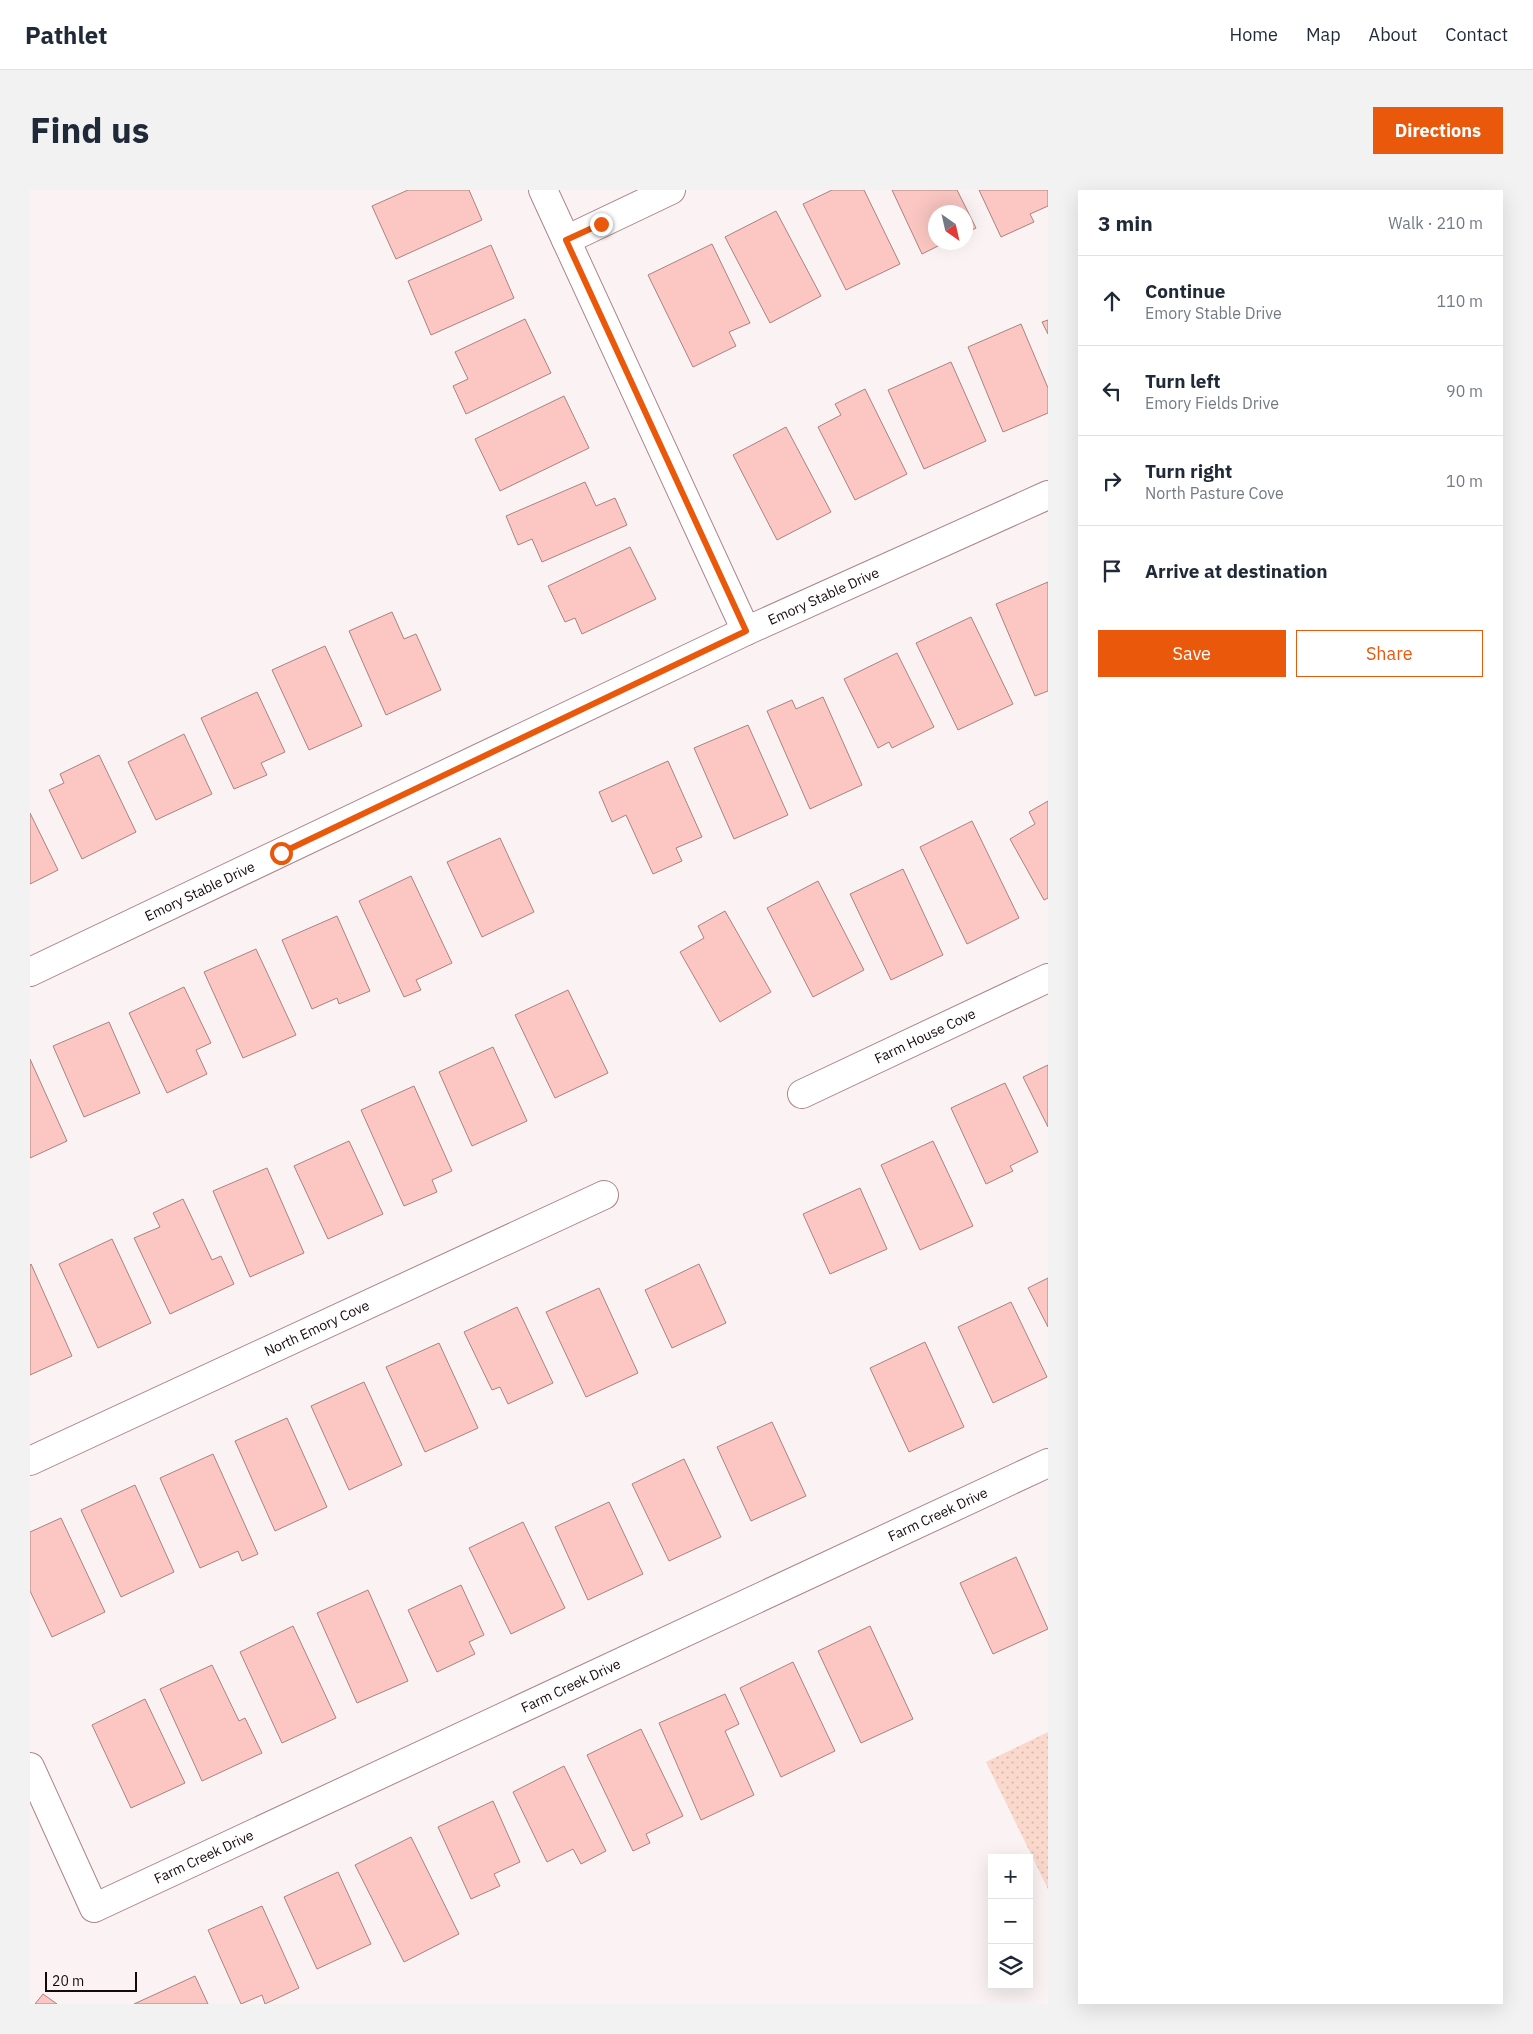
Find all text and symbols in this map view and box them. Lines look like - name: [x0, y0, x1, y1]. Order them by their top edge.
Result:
- text: Pathlet: [25, 19, 107, 51]
- text: Home: [1230, 23, 1278, 46]
- text: Map: [1306, 23, 1341, 46]
- text: About: [1369, 23, 1417, 46]
- text: Contact: [1445, 23, 1508, 46]
- text: Find us: [30, 107, 149, 153]
- button: Directions: [1373, 107, 1503, 154]
- north arrow: [928, 205, 973, 250]
- text: 3 min: [1098, 209, 1153, 237]
- route end: [590, 213, 613, 236]
- text: Walk · 210 m: [1388, 213, 1483, 233]
- text: Continue: [1145, 279, 1225, 303]
- icon: ahead: [1098, 287, 1126, 315]
- text: 110 m: [1436, 291, 1483, 311]
- text: Emory Stable Drive: [1145, 303, 1282, 323]
- text: Turn left: [1145, 369, 1221, 393]
- icon: left: [1098, 377, 1126, 405]
- text: 90 m: [1446, 381, 1483, 401]
- text: Emory Fields Drive: [1145, 393, 1279, 413]
- text: Turn right: [1145, 459, 1232, 483]
- icon: right: [1098, 467, 1126, 495]
- text: 10 m: [1446, 471, 1483, 491]
- text: North Pasture Cove: [1145, 483, 1284, 503]
- icon: arrive: [1098, 557, 1126, 585]
- text: Arrive at destination: [1145, 559, 1328, 583]
- street label: Emory Stable Drive: [765, 563, 882, 629]
- button: Save: [1098, 630, 1286, 677]
- button: Share: [1296, 630, 1483, 677]
- route start: [270, 842, 293, 865]
- street label: Emory Stable Drive: [142, 857, 258, 925]
- street label: Farm House Cove: [871, 1004, 979, 1068]
- street label: North Emory Cove: [261, 1296, 372, 1360]
- street label: Farm Creek Drive: [885, 1483, 991, 1545]
- street label: Farm Creek Drive: [518, 1654, 624, 1717]
- street label: Farm Creek Drive: [151, 1826, 257, 1888]
- map controls: [988, 1854, 1033, 1989]
- button: +: [988, 1854, 1033, 1899]
- button: −: [988, 1899, 1033, 1944]
- button: layers: [988, 1944, 1033, 1989]
- scale bar: [45, 1969, 138, 1992]
- text: 20 m: [52, 1972, 84, 1990]

